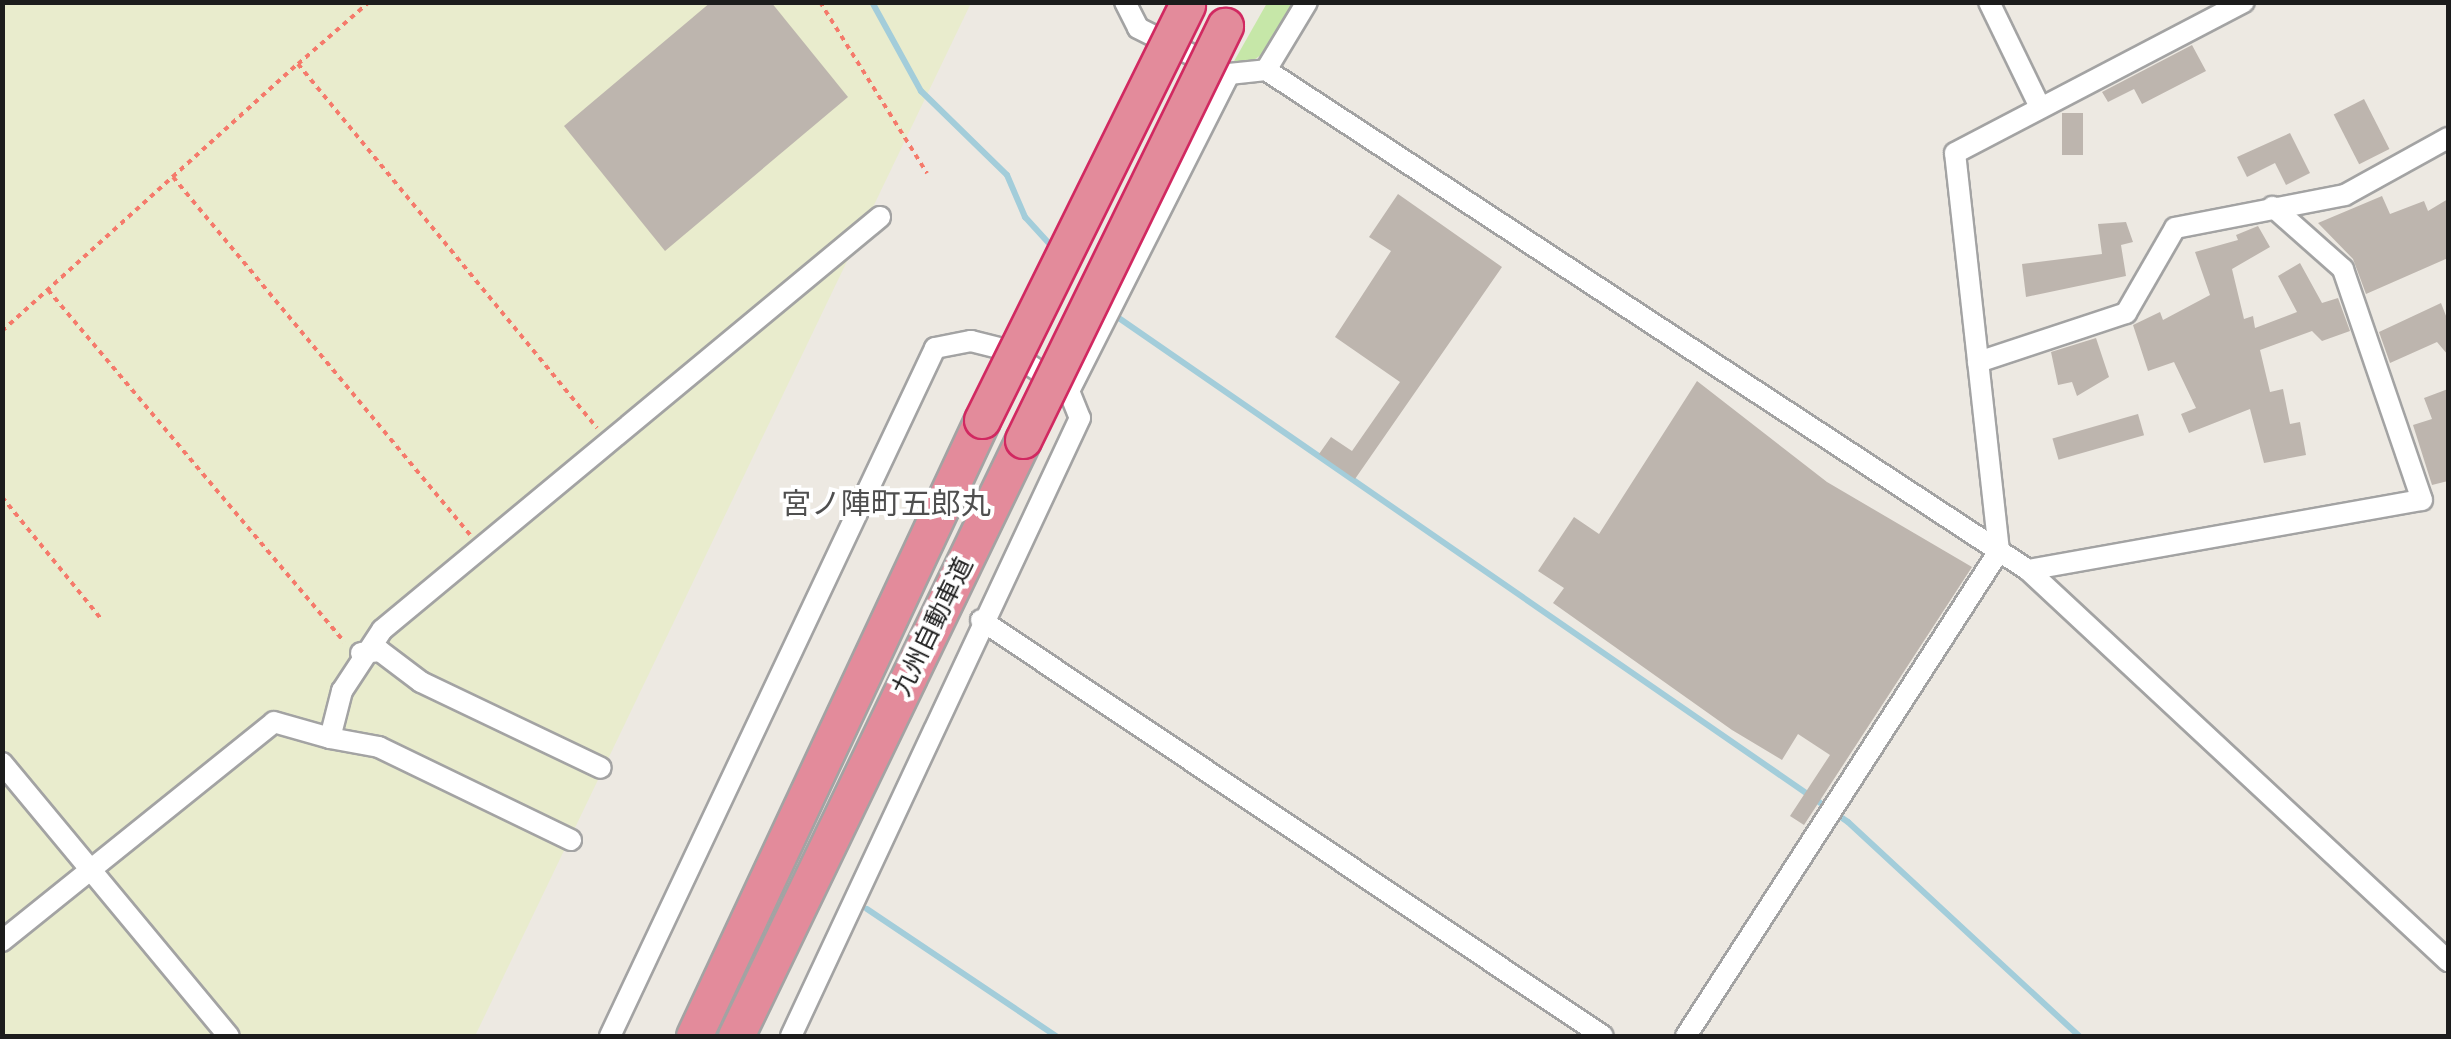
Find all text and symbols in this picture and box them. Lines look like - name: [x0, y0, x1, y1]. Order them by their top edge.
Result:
- district label: 宮ノ陣町五郎丸: [781, 486, 991, 522]
- street label: 九州自動車道: [887, 553, 979, 701]

